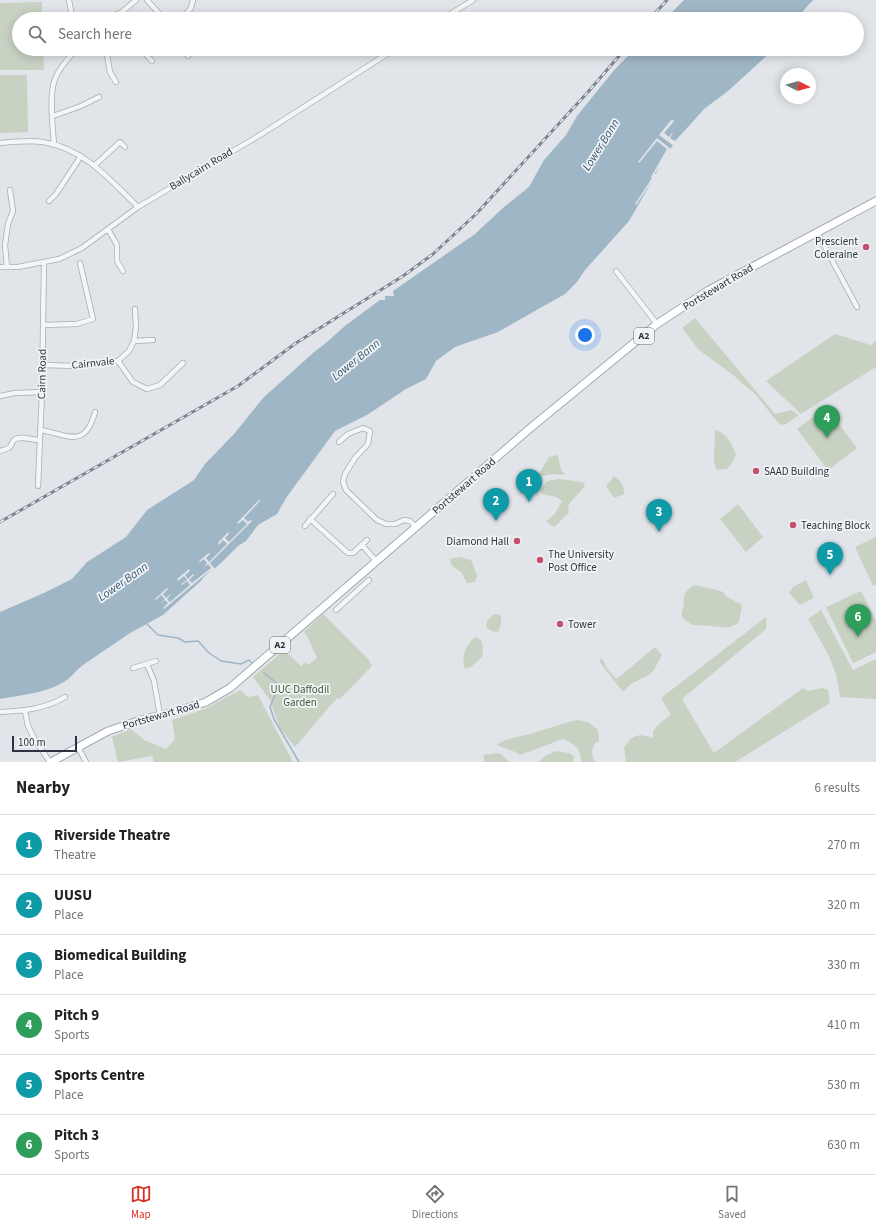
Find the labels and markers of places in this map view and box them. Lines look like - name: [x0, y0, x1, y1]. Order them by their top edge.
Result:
- place label: Prescient Coleraine: [814, 234, 859, 262]
- marker: Prescient Coleraine: [861, 242, 871, 252]
- pin: 4: [814, 405, 840, 438]
- place label: SAAD Building: [764, 464, 830, 479]
- marker: SAAD Building: [751, 466, 761, 476]
- pin: 1: [516, 469, 542, 502]
- pin: 2: [483, 488, 509, 521]
- pin: 3: [646, 499, 672, 532]
- place label: Teaching Block: [801, 518, 871, 533]
- marker: Teaching Block: [788, 520, 798, 530]
- place label: Diamond Hall: [446, 534, 509, 549]
- marker: Diamond Hall: [512, 536, 522, 546]
- pin: 5: [817, 542, 843, 575]
- place label: The University Post Office: [548, 547, 614, 575]
- marker: The University Post Office: [535, 555, 545, 565]
- pin: 6: [845, 604, 871, 637]
- place label: Tower: [568, 617, 596, 632]
- marker: Tower: [555, 619, 565, 629]

